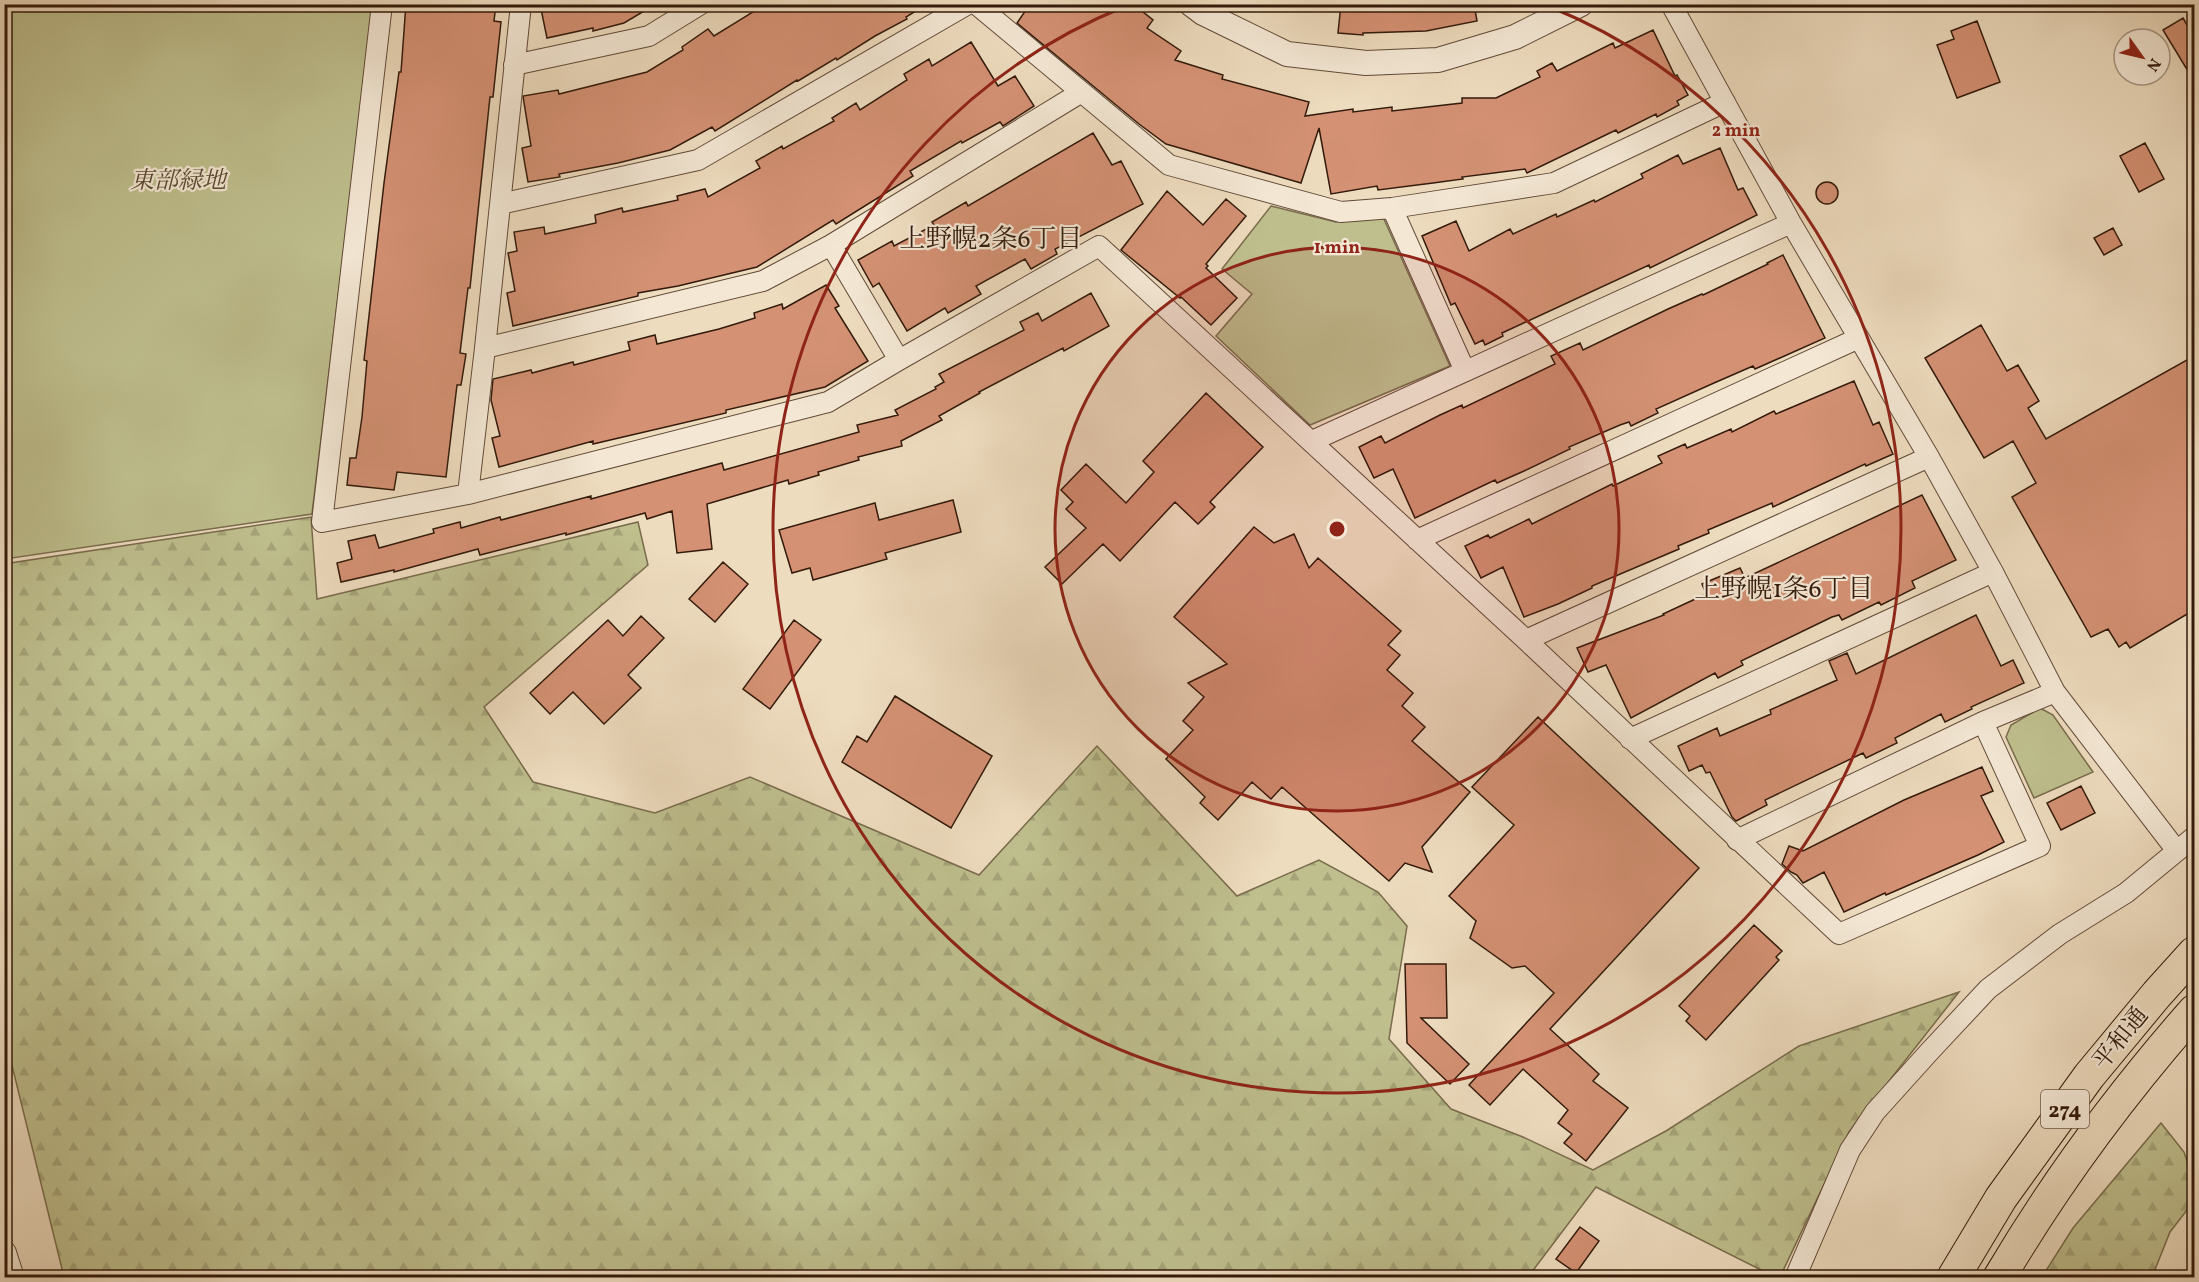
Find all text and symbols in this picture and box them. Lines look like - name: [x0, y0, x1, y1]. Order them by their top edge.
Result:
- north arrow: [2112, 27, 2172, 87]
- text: N: [2140, 53, 2165, 76]
- text: 2 min: [1712, 119, 1760, 144]
- park label: 東部緑地: [130, 165, 229, 199]
- district label: 上野幌2条6丁目: [899, 222, 1083, 258]
- text: 1 min: [1314, 236, 1360, 261]
- centre of rings: [1327, 519, 1347, 539]
- district label: 上野幌1条6丁目: [1694, 572, 1874, 608]
- street label: 平和通: [2086, 1001, 2157, 1078]
- road number: 274: [2041, 1090, 2089, 1128]

